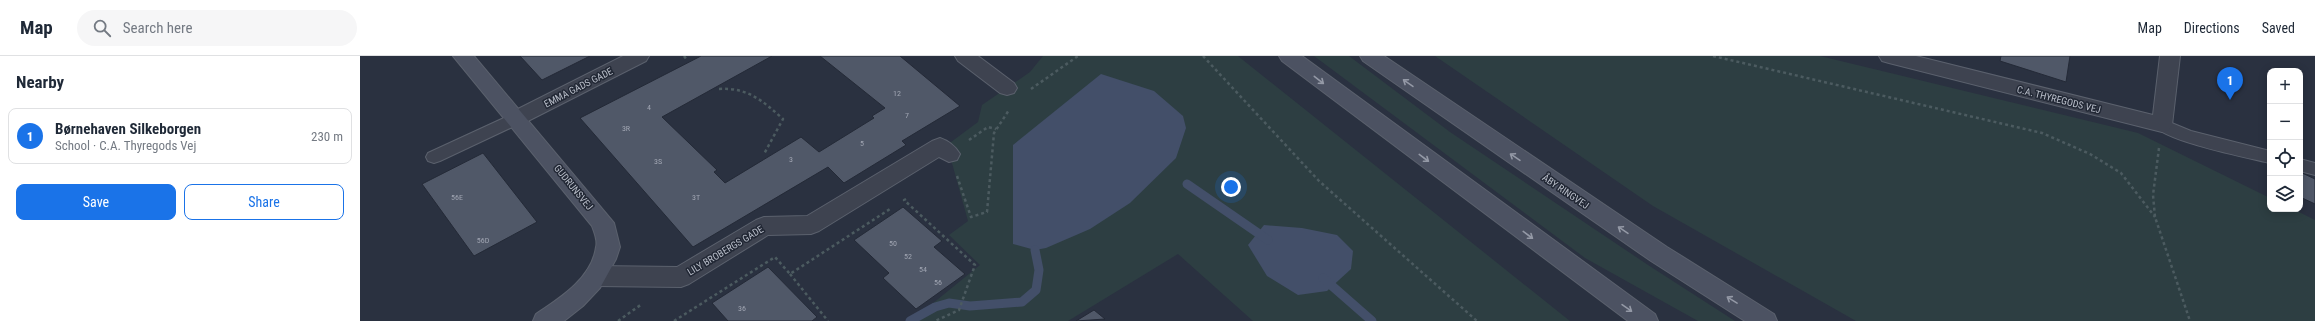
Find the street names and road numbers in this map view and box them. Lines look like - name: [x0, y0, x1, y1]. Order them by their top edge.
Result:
- street label: EMMA GADS GADE: [542, 65, 614, 109]
- street label: C.A. THYREGODS VEJ: [2016, 84, 2102, 115]
- street label: GUDRUNSVEJ: [552, 163, 595, 212]
- street label: ÅBY RINGVEJ: [1540, 170, 1592, 211]
- street label: LILY BROBERGS GADE: [685, 223, 765, 277]

